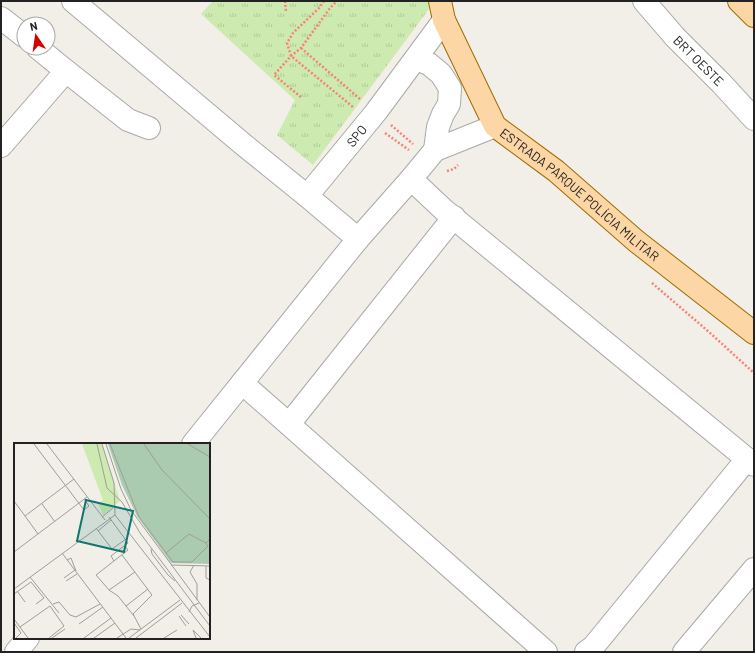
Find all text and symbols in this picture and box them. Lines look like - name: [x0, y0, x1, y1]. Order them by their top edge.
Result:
- north arrow: [16, 16, 56, 56]
- text: N: [29, 19, 39, 33]
- street label: BRT OESTE: [670, 32, 727, 89]
- street label: SPO: [343, 122, 370, 150]
- street label: ESTRADA PARQUE POLÍCIA MILITAR: [497, 125, 663, 264]
- inset map: [14, 443, 210, 639]

